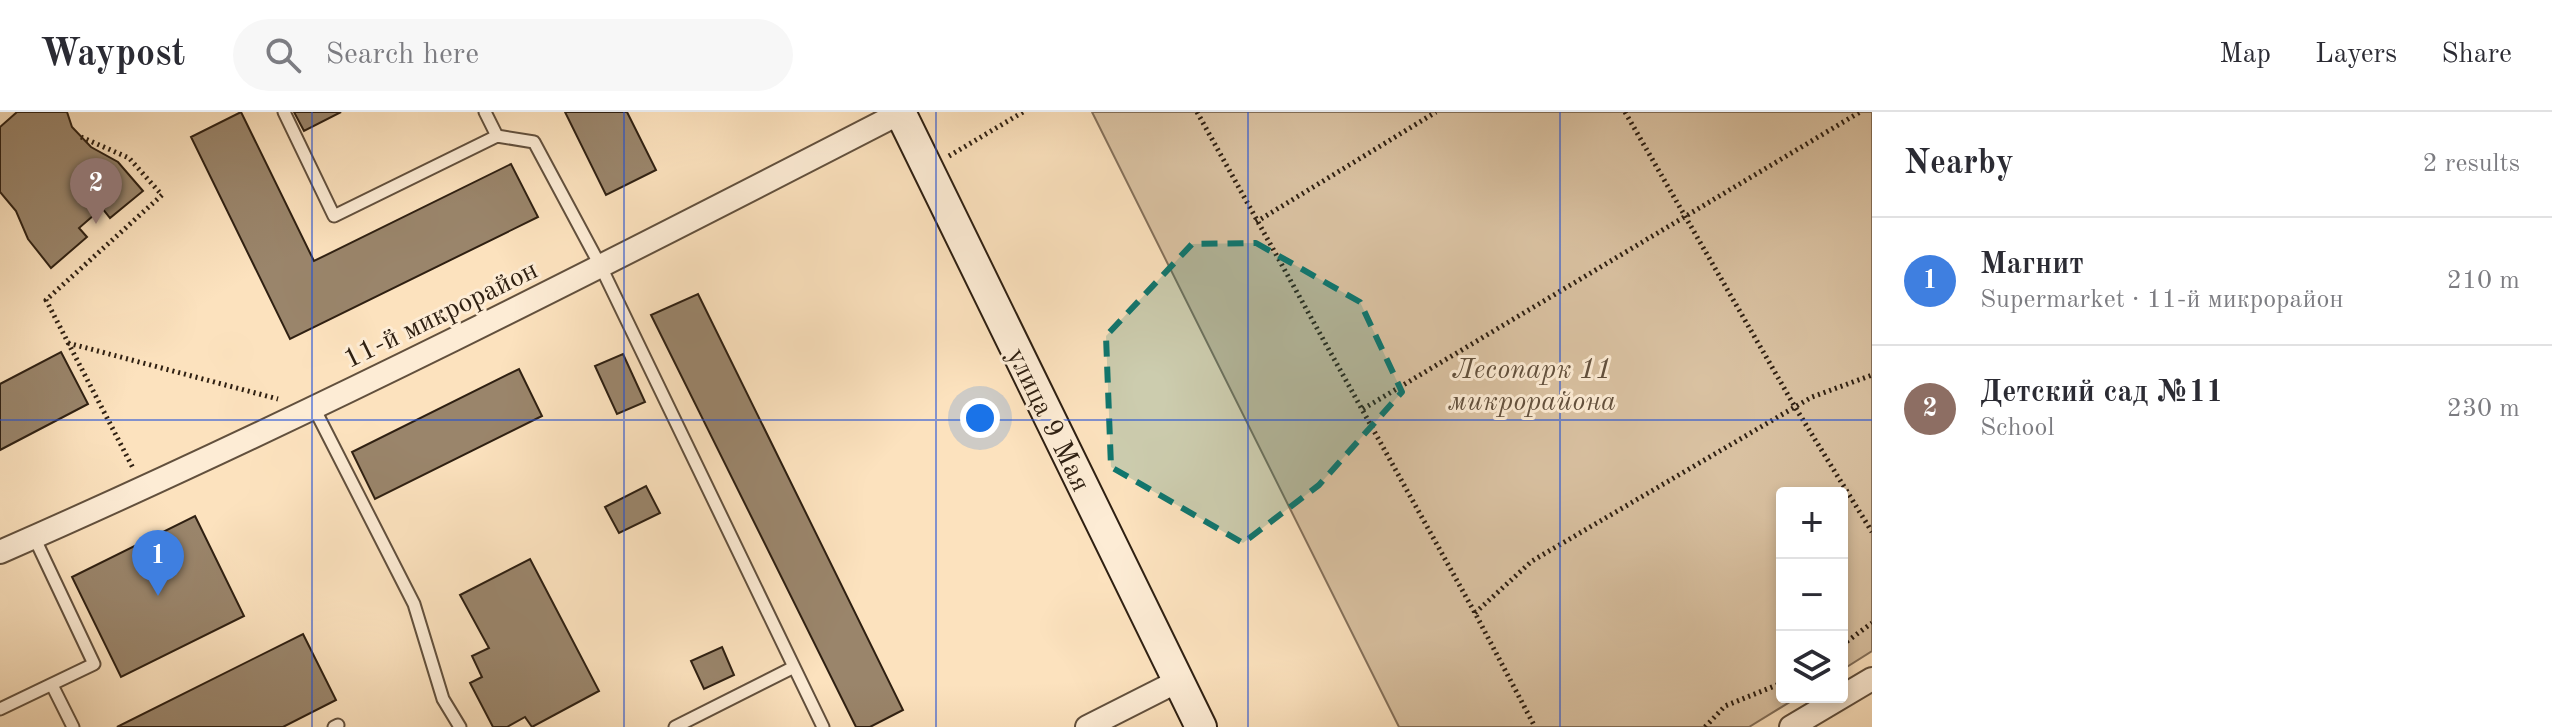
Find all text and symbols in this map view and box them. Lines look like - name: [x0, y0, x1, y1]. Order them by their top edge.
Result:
- search box: [233, 19, 793, 91]
- icon: search: [261, 33, 305, 77]
- text: Waypost: [40, 36, 185, 74]
- text: Search here: [325, 40, 479, 70]
- text: Map: [2219, 41, 2271, 69]
- text: Layers: [2315, 41, 2397, 69]
- text: Share: [2441, 41, 2512, 69]
- text: Nearby: [1904, 147, 2014, 181]
- text: 2 results: [2422, 151, 2520, 177]
- pin: 2: [70, 158, 122, 224]
- text: Магнит: [1980, 250, 2084, 280]
- street label: 11-й микрорайон: [340, 257, 543, 375]
- text: 1: [1922, 268, 1938, 294]
- text: 210 m: [2447, 268, 2520, 294]
- text: Supermarket · 11-й микрорайон: [1980, 287, 2344, 313]
- street label: улица 9 Мая: [1001, 344, 1094, 496]
- park label: Лесопарк 11 микрорайона: [1448, 357, 1616, 417]
- text: Детский сад №11: [1980, 378, 2223, 408]
- text: 2: [1922, 396, 1938, 422]
- text: 230 m: [2447, 396, 2520, 422]
- your location: [960, 398, 1000, 438]
- text: School: [1980, 415, 2054, 441]
- map controls: [1776, 487, 1848, 703]
- button: +: [1776, 487, 1848, 559]
- pin: 1: [132, 530, 184, 596]
- button: −: [1776, 559, 1848, 631]
- button: layers: [1776, 631, 1848, 703]

